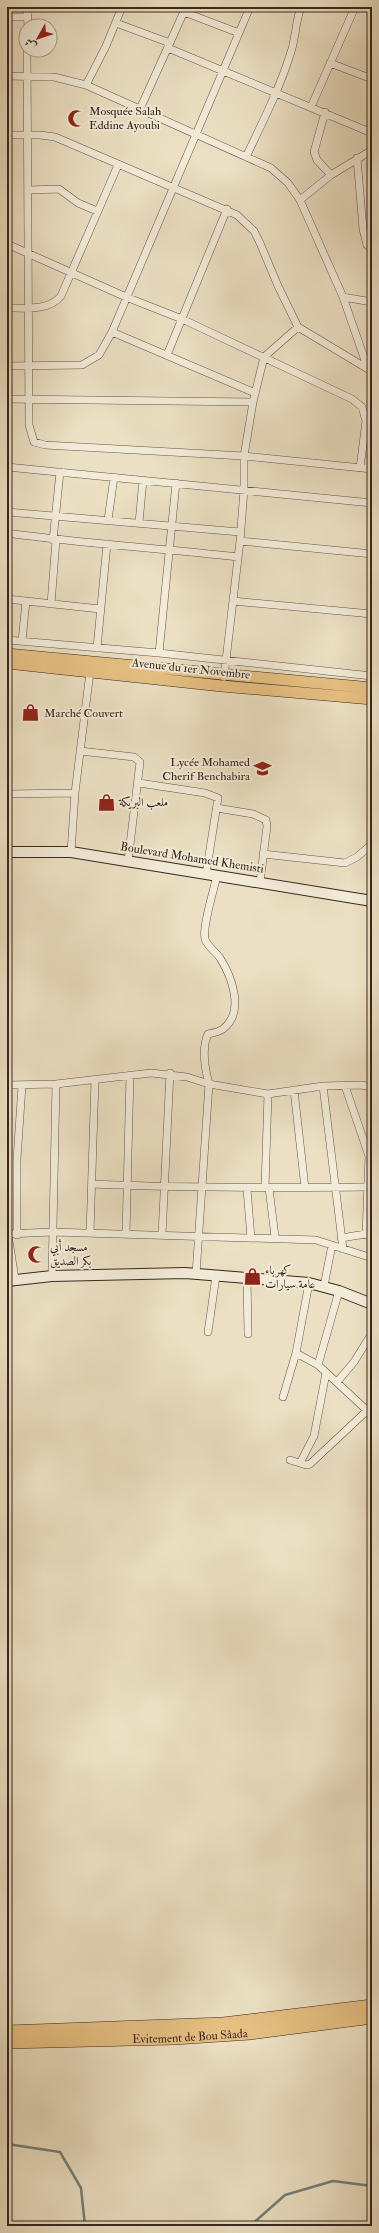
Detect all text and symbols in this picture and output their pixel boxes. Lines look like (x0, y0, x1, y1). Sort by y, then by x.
north arrow (18, 18, 58, 58)
text: ش (22, 36, 39, 52)
place label: Mosquée Salah Eddine Ayoubi (89, 104, 162, 133)
mosque icon: Mosquée Salah Eddine Ayoubi (66, 108, 86, 128)
street label: Avenue du 1er Novembre (130, 655, 251, 683)
shop icon: Marché Couvert (21, 703, 41, 723)
place label: Marché Couvert (44, 706, 123, 721)
place label: Lycée Mohamed Cherif Benchabira (162, 755, 251, 784)
school or university icon: Lycée Mohamed Cherif Benchabira (253, 759, 273, 779)
shop icon: ملعب البريكة (96, 792, 116, 812)
place label: ملعب البريكة (118, 795, 168, 810)
street label: Boulevard Mohamed Khemisti (119, 839, 265, 877)
place label: مسجد أبي بكر الصديق (50, 1239, 91, 1269)
mosque icon: مسجد أبي بكر الصديق (27, 1244, 47, 1264)
place label: كهرباء عامة سيارات (265, 1263, 315, 1292)
shop icon: كهرباء عامة سيارات (242, 1267, 262, 1287)
street label: Evitement de Bou Sâada (132, 2026, 249, 2047)

